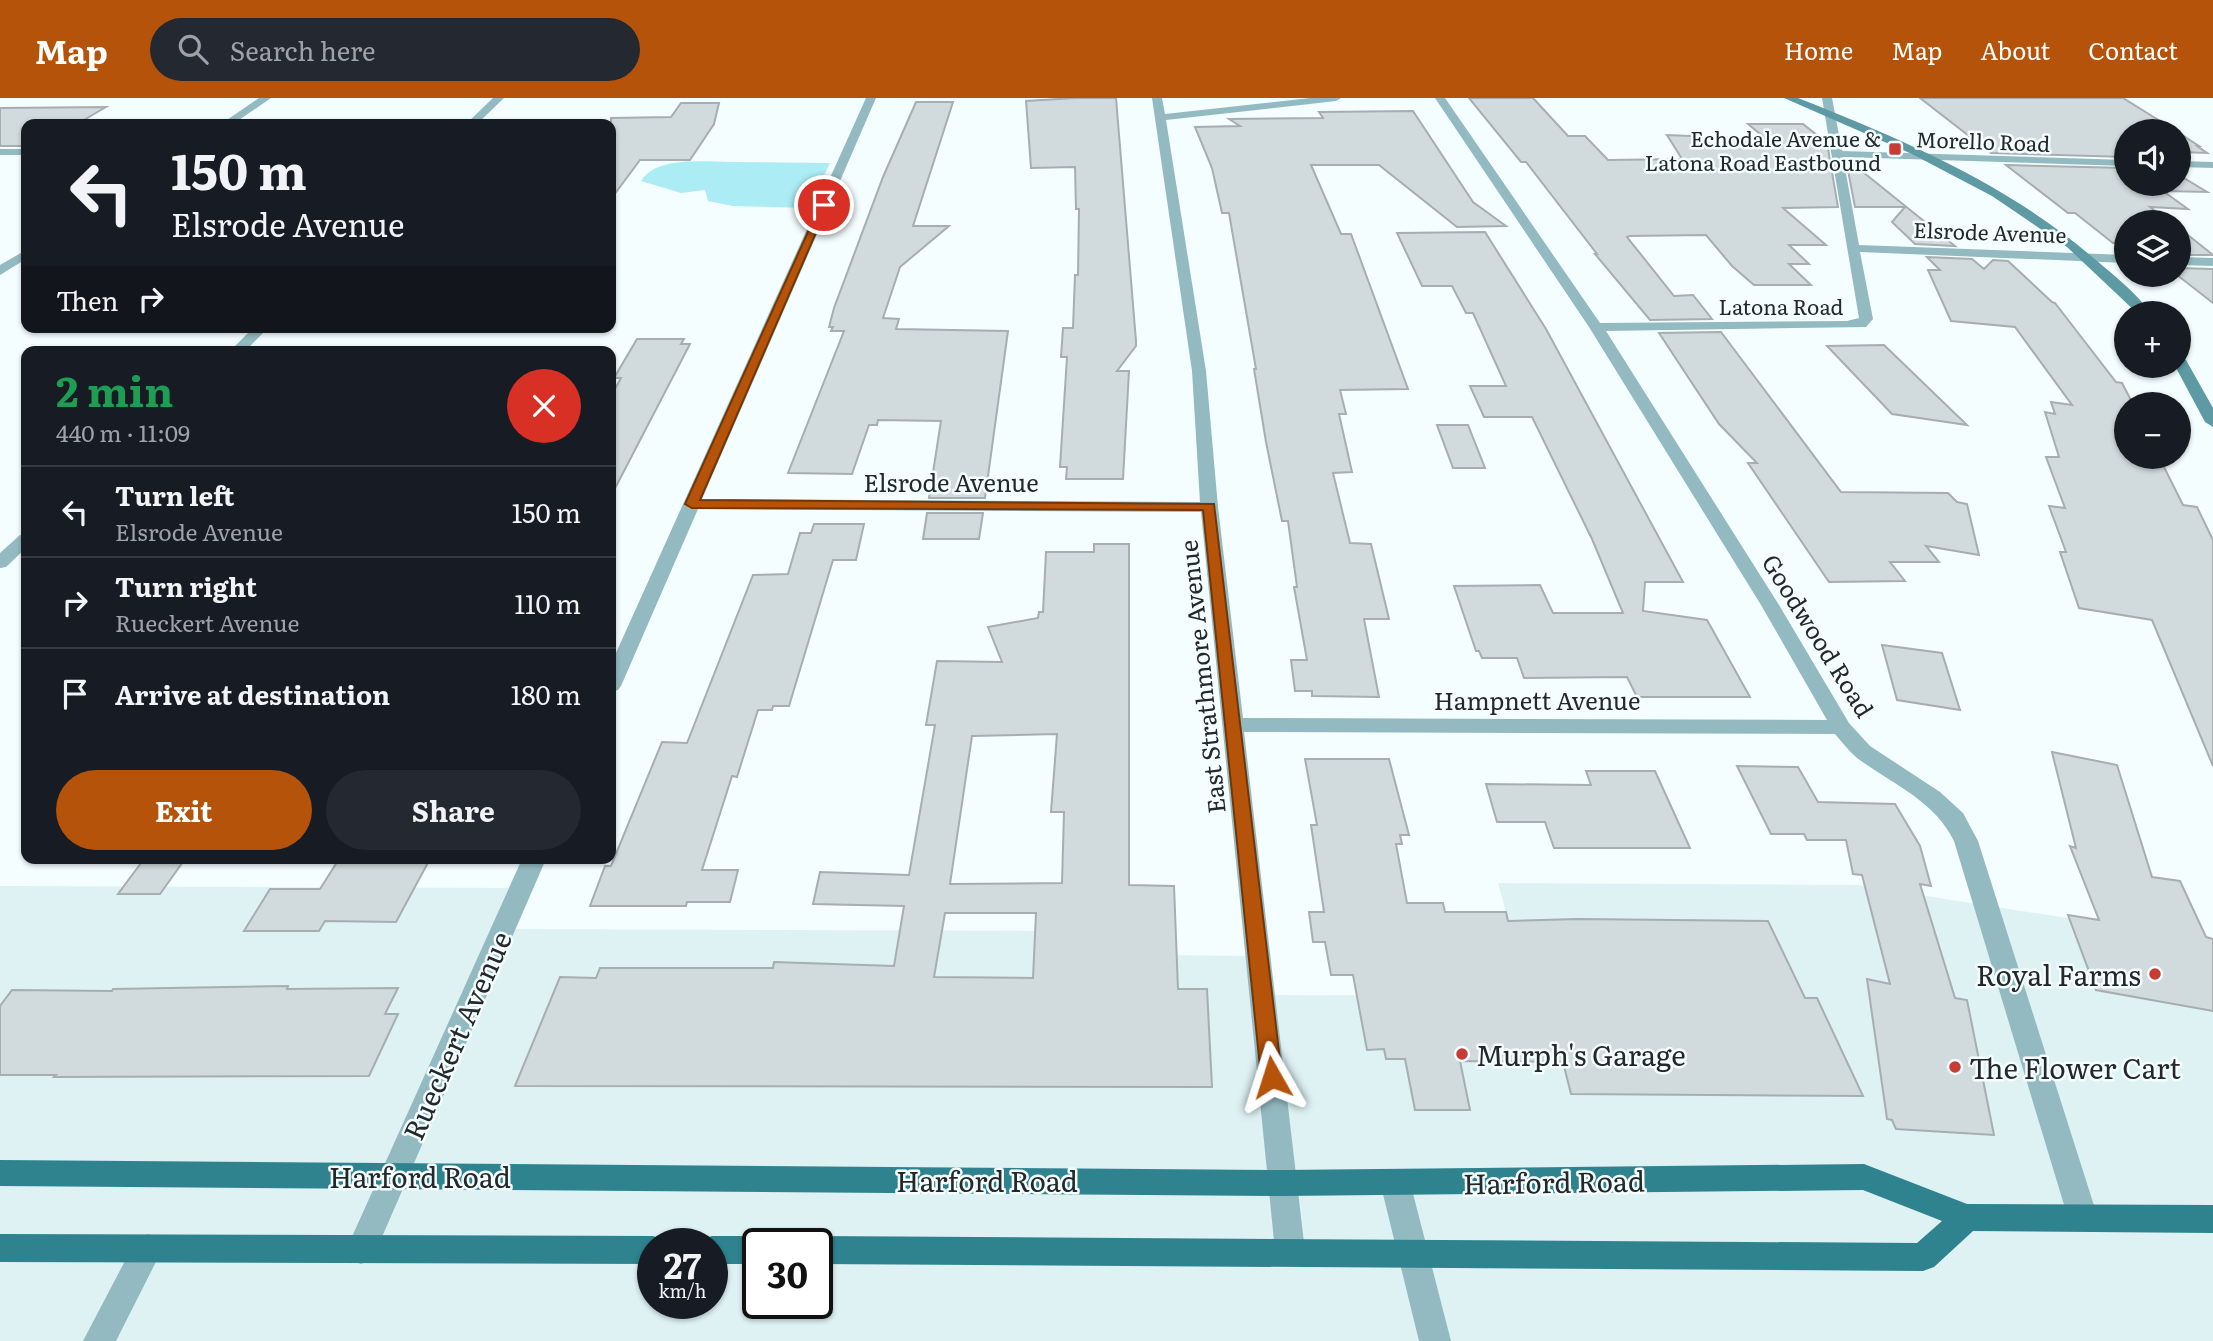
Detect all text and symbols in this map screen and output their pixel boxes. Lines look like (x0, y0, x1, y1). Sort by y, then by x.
search box (150, 18, 640, 81)
text: Map (35, 25, 108, 74)
icon: search (174, 30, 212, 68)
text: Search here (230, 30, 376, 69)
text: Home (1784, 32, 1853, 67)
text: Map (1891, 32, 1942, 67)
text: About (1980, 32, 2050, 67)
text: Contact (2088, 32, 2178, 67)
map controls (2114, 119, 2191, 469)
button: sound (2114, 119, 2191, 196)
place label: Echodale Avenue & Latona Road Eastbound (1645, 122, 1881, 177)
street label: Morello Road (1915, 122, 2051, 158)
text: 150 m (171, 132, 307, 205)
marker: Echodale Avenue & Latona Road Eastbound (1887, 141, 1903, 157)
icon: left (56, 147, 147, 238)
pin (794, 175, 854, 235)
icon: arrive (805, 186, 843, 224)
text: Elsrode Avenue (171, 199, 405, 247)
button: layers (2114, 210, 2191, 287)
street label: Elsrode Avenue (1913, 213, 2067, 249)
text: Then (56, 280, 118, 319)
icon: right (132, 280, 170, 318)
street label: Latona Road (1719, 290, 1844, 321)
button: + (2114, 301, 2191, 378)
text: 2 min (56, 358, 173, 420)
button: close (507, 369, 581, 443)
button: − (2114, 392, 2191, 469)
text: 440 m · 11:09 (56, 415, 190, 449)
street label: Elsrode Avenue (863, 464, 1039, 499)
text: Turn left (115, 475, 234, 514)
text: 150 m (512, 492, 581, 531)
icon: left (56, 493, 94, 531)
text: Elsrode Avenue (115, 514, 283, 548)
street label: East Strathmore Avenue (1169, 538, 1233, 816)
street label: Goodwood Road (1755, 547, 1883, 724)
text: Turn right (115, 566, 257, 605)
text: 110 m (514, 583, 581, 622)
icon: right (56, 584, 94, 622)
text: Rueckert Avenue (115, 605, 299, 639)
text: Arrive at destination (115, 674, 390, 713)
text: 180 m (511, 674, 581, 713)
icon: arrive (56, 675, 94, 713)
street label: Hampnett Avenue (1434, 682, 1640, 717)
button: Exit (56, 770, 312, 850)
button: Share (326, 770, 581, 850)
street label: Rueckert Avenue (391, 924, 521, 1146)
place label: Royal Farms (1976, 953, 2141, 995)
marker: Royal Farms (2147, 966, 2163, 982)
place label: Murph's Garage (1476, 1033, 1686, 1075)
position arrow (1235, 1040, 1309, 1114)
marker: Murph's Garage (1454, 1046, 1470, 1062)
place label: The Flower Cart (1969, 1046, 2182, 1088)
marker: The Flower Cart (1947, 1059, 1963, 1075)
street label: Harford Road (329, 1155, 511, 1197)
street label: Harford Road (1463, 1158, 1645, 1204)
street label: Harford Road (896, 1159, 1078, 1201)
speed limit sign: 30 (742, 1228, 833, 1319)
text: 27 (664, 1238, 701, 1290)
text: km/h (659, 1277, 706, 1304)

